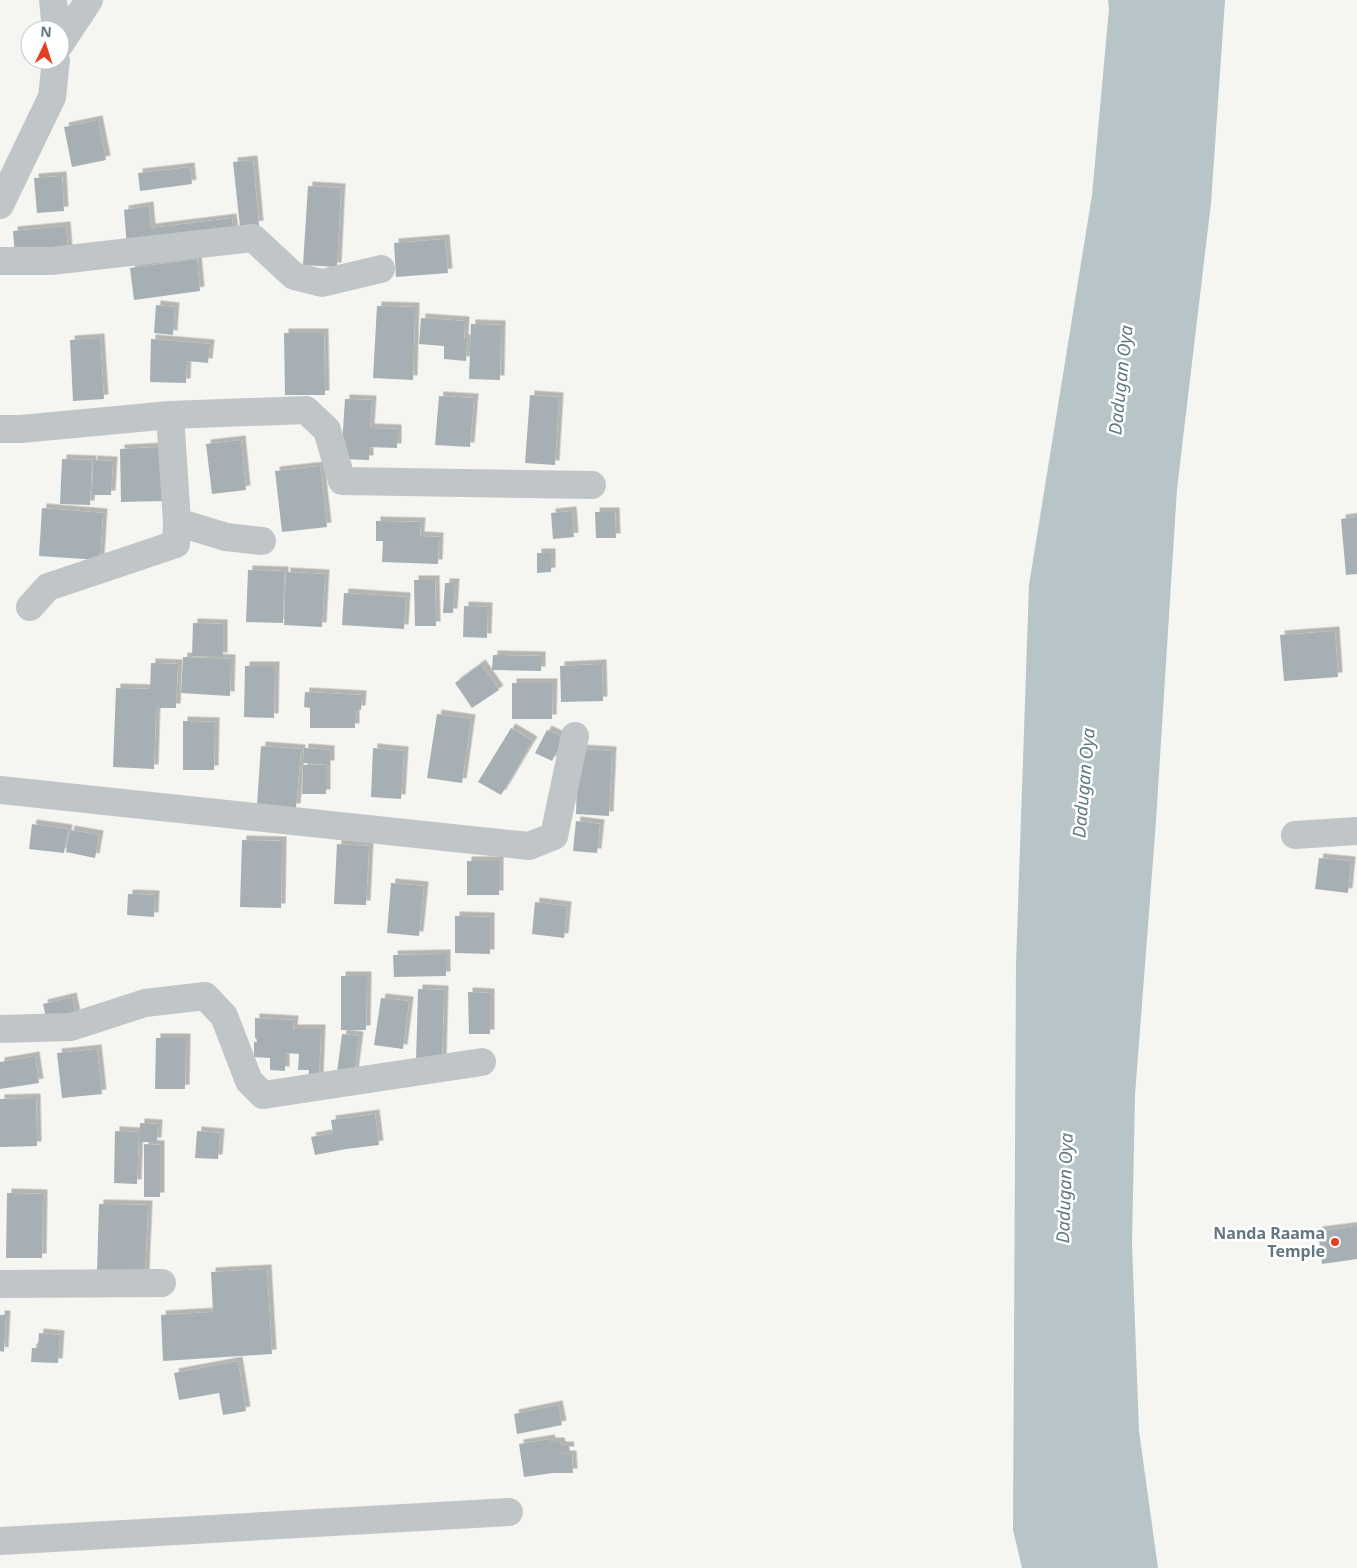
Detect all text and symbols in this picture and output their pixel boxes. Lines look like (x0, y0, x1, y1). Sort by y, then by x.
north arrow (20, 20, 70, 70)
text: N (40, 22, 52, 41)
water label: Dadugan Oya (1102, 324, 1138, 436)
water label: Dadugan Oya (1066, 727, 1100, 839)
water label: Dadugan Oya (1050, 1132, 1078, 1244)
place label: Nanda Raama Temple (1213, 1222, 1325, 1262)
marker: Nanda Raama Temple (1329, 1236, 1341, 1248)

